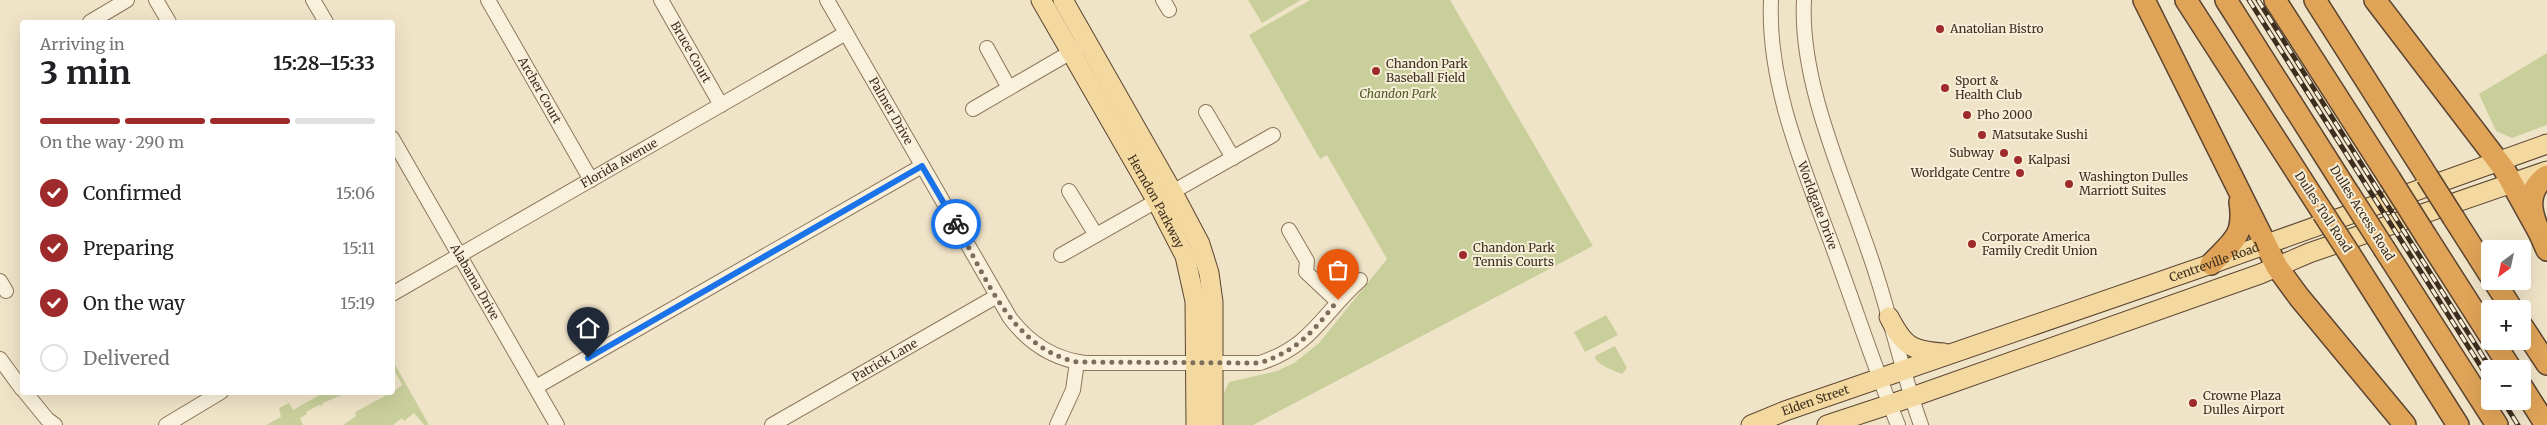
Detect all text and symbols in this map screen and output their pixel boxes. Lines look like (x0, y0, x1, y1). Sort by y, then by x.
street label: Bruce Court (668, 18, 715, 85)
place label: Anatolian Bistro (1949, 21, 2044, 36)
marker: Anatolian Bistro (1934, 23, 1946, 35)
text: Arriving in (40, 34, 125, 54)
text: 15:28–15:33 (273, 51, 375, 75)
text: 3 min (40, 53, 131, 93)
street label: Archer Court (515, 53, 565, 126)
place label: Chandon Park Baseball Field (1386, 56, 1468, 85)
marker: Chandon Park Baseball Field (1370, 65, 1382, 77)
place label: Sport & Health Club (1955, 73, 2022, 102)
street label: Palmer Drive (866, 74, 917, 147)
marker: Sport & Health Club (1939, 82, 1951, 94)
park label: Chandon Park (1359, 86, 1437, 101)
place label: Pho 2000 (1977, 107, 2033, 122)
marker: Pho 2000 (1961, 109, 1973, 121)
place label: Matsutake Sushi (1992, 127, 2088, 142)
marker: Matsutake Sushi (1976, 129, 1988, 141)
text: On the way · 290 m (40, 132, 184, 152)
street label: Florida Avenue (578, 135, 660, 191)
place label: Subway (1949, 145, 1994, 160)
marker: Subway (1998, 147, 2010, 159)
street label: Herndon Parkway (1125, 152, 1188, 251)
place label: Kalpasi (2028, 152, 2070, 167)
marker: Kalpasi (2012, 154, 2024, 166)
street label: Worldgate Drive (1794, 158, 1841, 251)
street label: Dulles Access Road (2327, 162, 2398, 263)
place label: Worldgate Centre (1910, 165, 2010, 180)
marker: Worldgate Centre (2014, 167, 2026, 179)
street label: Dulles Toll Road (2292, 168, 2355, 255)
place label: Washington Dulles Marriott Suites (2078, 169, 2188, 198)
marker: Washington Dulles Marriott Suites (2063, 178, 2075, 190)
icon: check (40, 179, 68, 207)
text: Confirmed (83, 181, 181, 205)
text: 15:06 (336, 183, 375, 203)
courier (931, 199, 981, 249)
icon: bike (942, 210, 970, 238)
place label: Corporate America Family Credit Union (1982, 229, 2098, 258)
icon: check (40, 234, 68, 262)
text: Preparing (83, 236, 174, 260)
text: 15:11 (342, 238, 375, 258)
marker: Corporate America Family Credit Union (1966, 238, 1978, 250)
street label: Centreville Road (2167, 239, 2261, 285)
street label: Alabama Drive (447, 240, 503, 322)
place label: Chandon Park Tennis Courts (1473, 240, 1555, 269)
north arrow (2481, 240, 2531, 290)
map controls (2481, 240, 2531, 410)
pin (1317, 249, 1359, 300)
marker: Chandon Park Tennis Courts (1457, 249, 1469, 261)
icon: bag (1324, 256, 1352, 284)
icon: check (40, 289, 68, 317)
text: On the way (83, 291, 185, 315)
text: 15:19 (340, 293, 375, 313)
button: + (2481, 300, 2531, 350)
pin (567, 307, 609, 358)
icon: home (574, 314, 602, 342)
street label: Patrick Lane (849, 335, 920, 385)
text: Delivered (83, 346, 170, 370)
button: − (2481, 360, 2531, 410)
street label: Elden Street (1780, 381, 1851, 419)
place label: Crowne Plaza Dulles Airport (2203, 388, 2285, 417)
marker: Crowne Plaza Dulles Airport (2187, 397, 2199, 409)

